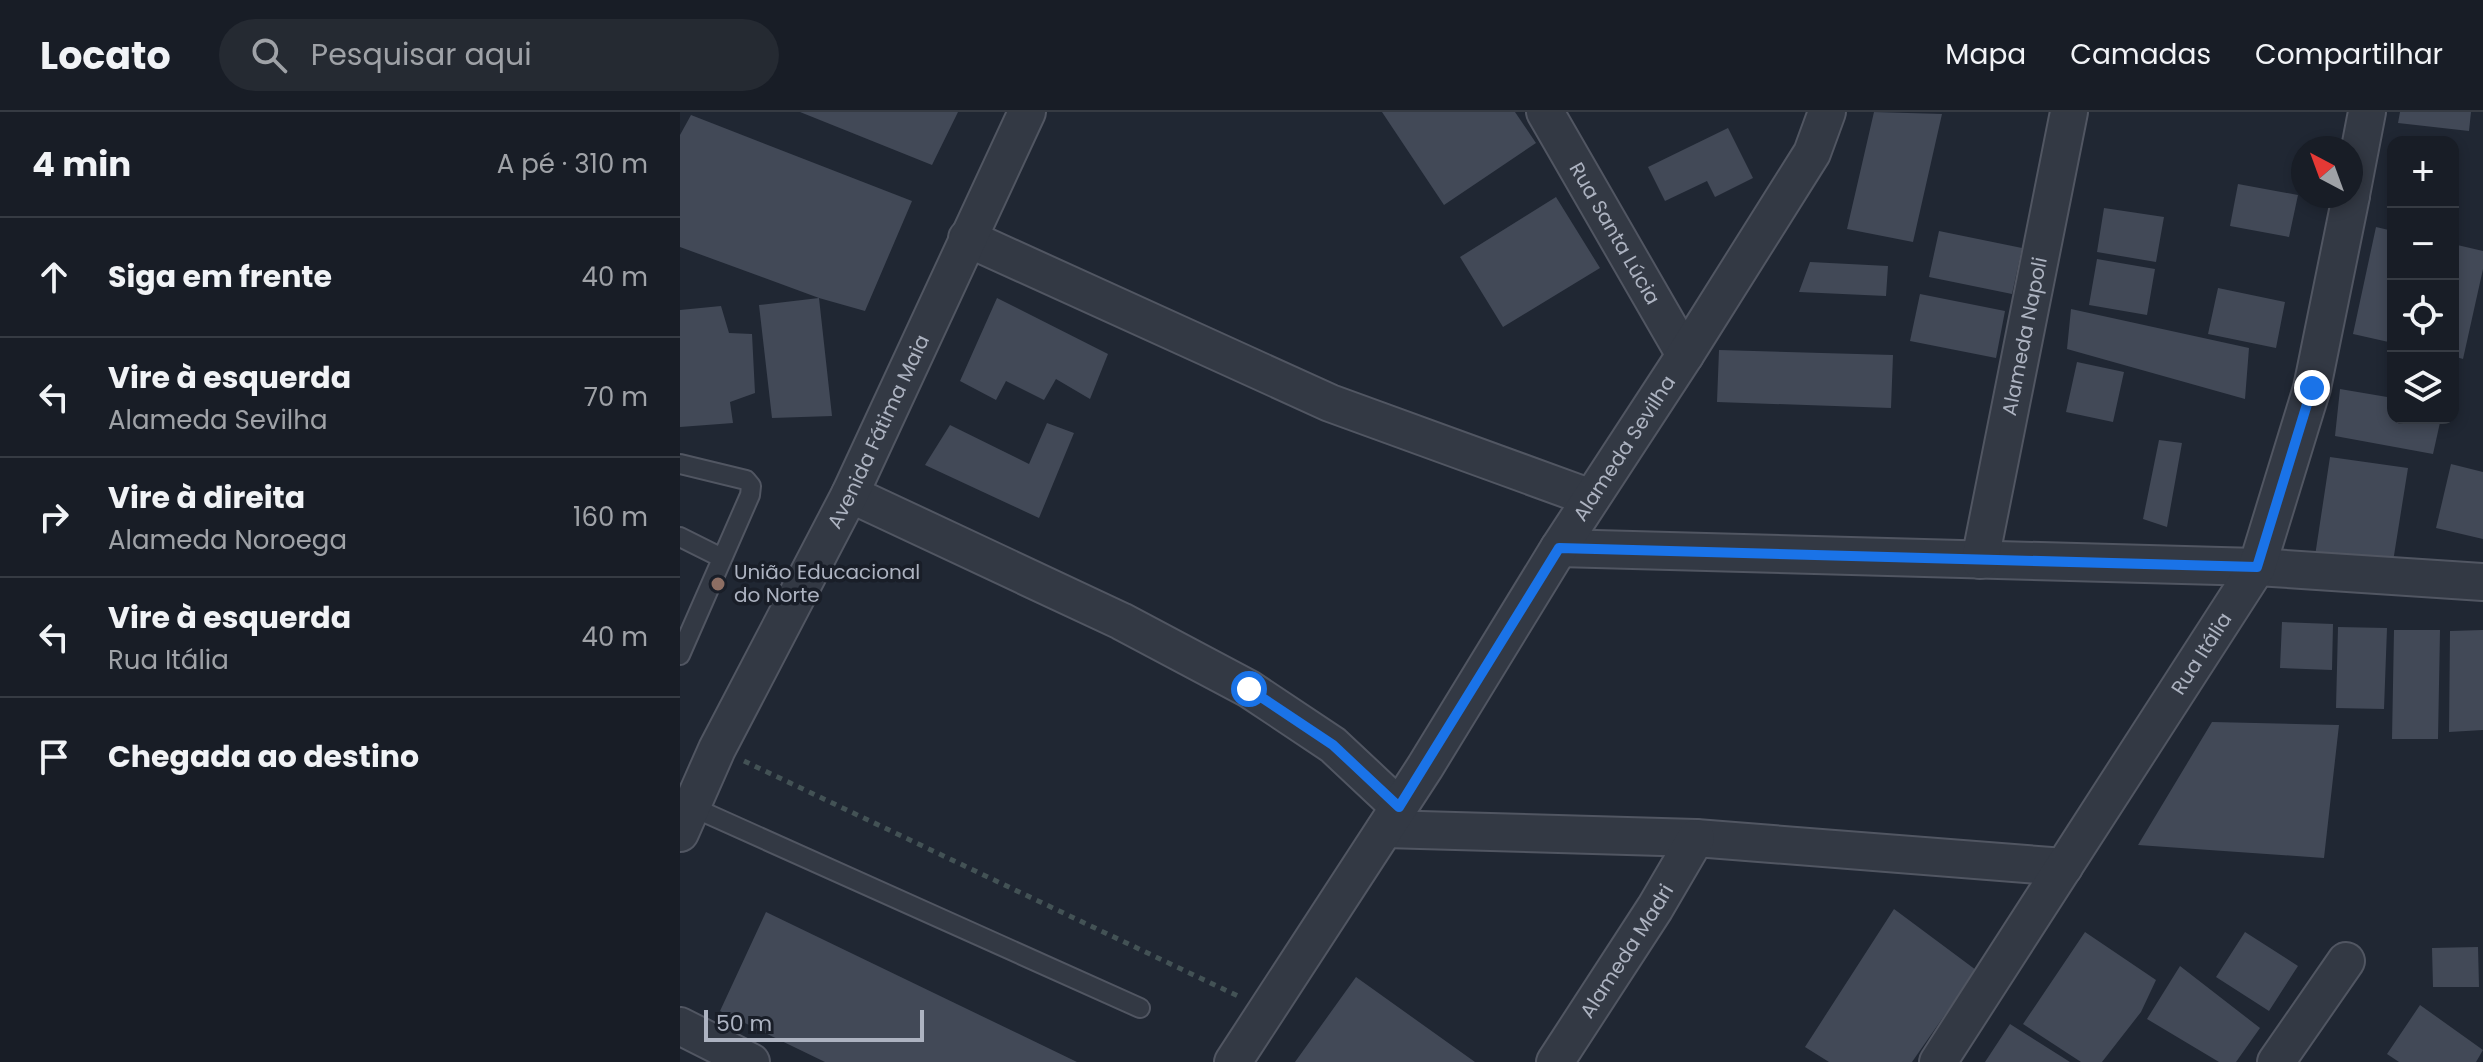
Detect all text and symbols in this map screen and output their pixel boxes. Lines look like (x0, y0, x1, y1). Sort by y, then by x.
search box (219, 19, 779, 91)
text: Locato (40, 29, 171, 82)
icon: search (247, 33, 291, 77)
text: Pesquisar aqui (311, 33, 532, 76)
text: Mapa (1945, 35, 2026, 74)
text: Camadas (2070, 35, 2211, 74)
text: Compartilhar (2255, 35, 2443, 74)
north arrow (2291, 136, 2363, 208)
map controls (2387, 136, 2459, 424)
button: + (2387, 136, 2459, 208)
text: 4 min (32, 140, 131, 188)
text: A pé · 310 m (497, 146, 648, 182)
street label: Rua Santa Lúcia (1563, 157, 1667, 310)
button: − (2387, 208, 2459, 280)
icon: ahead (32, 255, 76, 299)
text: Siga em frente (108, 255, 332, 298)
street label: Alameda Napoli (1995, 255, 2054, 418)
text: 40 m (582, 259, 648, 295)
button: locate (2387, 280, 2459, 352)
street label: Avenida Fátima Maia (820, 330, 936, 534)
button: layers (2387, 352, 2459, 424)
text: Vire à esquerda (108, 356, 351, 399)
street label: Alameda Sevilha (1566, 370, 1682, 527)
route end (2294, 370, 2330, 406)
icon: left (32, 375, 76, 419)
text: 70 m (584, 379, 648, 415)
text: Alameda Sevilha (108, 402, 327, 438)
text: Vire à direita (108, 476, 305, 519)
icon: right (32, 495, 76, 539)
text: 160 m (573, 499, 648, 535)
text: Alameda Noroega (108, 522, 347, 558)
place label: União Educacional do Norte (734, 558, 920, 609)
marker: União Educacional do Norte (709, 575, 727, 593)
text: Vire à esquerda (108, 596, 351, 639)
street label: Rua Itália (2164, 607, 2238, 700)
icon: left (32, 615, 76, 659)
text: 40 m (582, 619, 648, 655)
text: Rua Itália (108, 642, 229, 678)
route start (1231, 671, 1267, 707)
icon: arrive (32, 735, 76, 779)
text: Chegada ao destino (108, 735, 419, 778)
street label: Alameda Madri (1573, 879, 1680, 1024)
scale bar (704, 1006, 924, 1042)
text: 50 m (716, 1008, 772, 1039)

